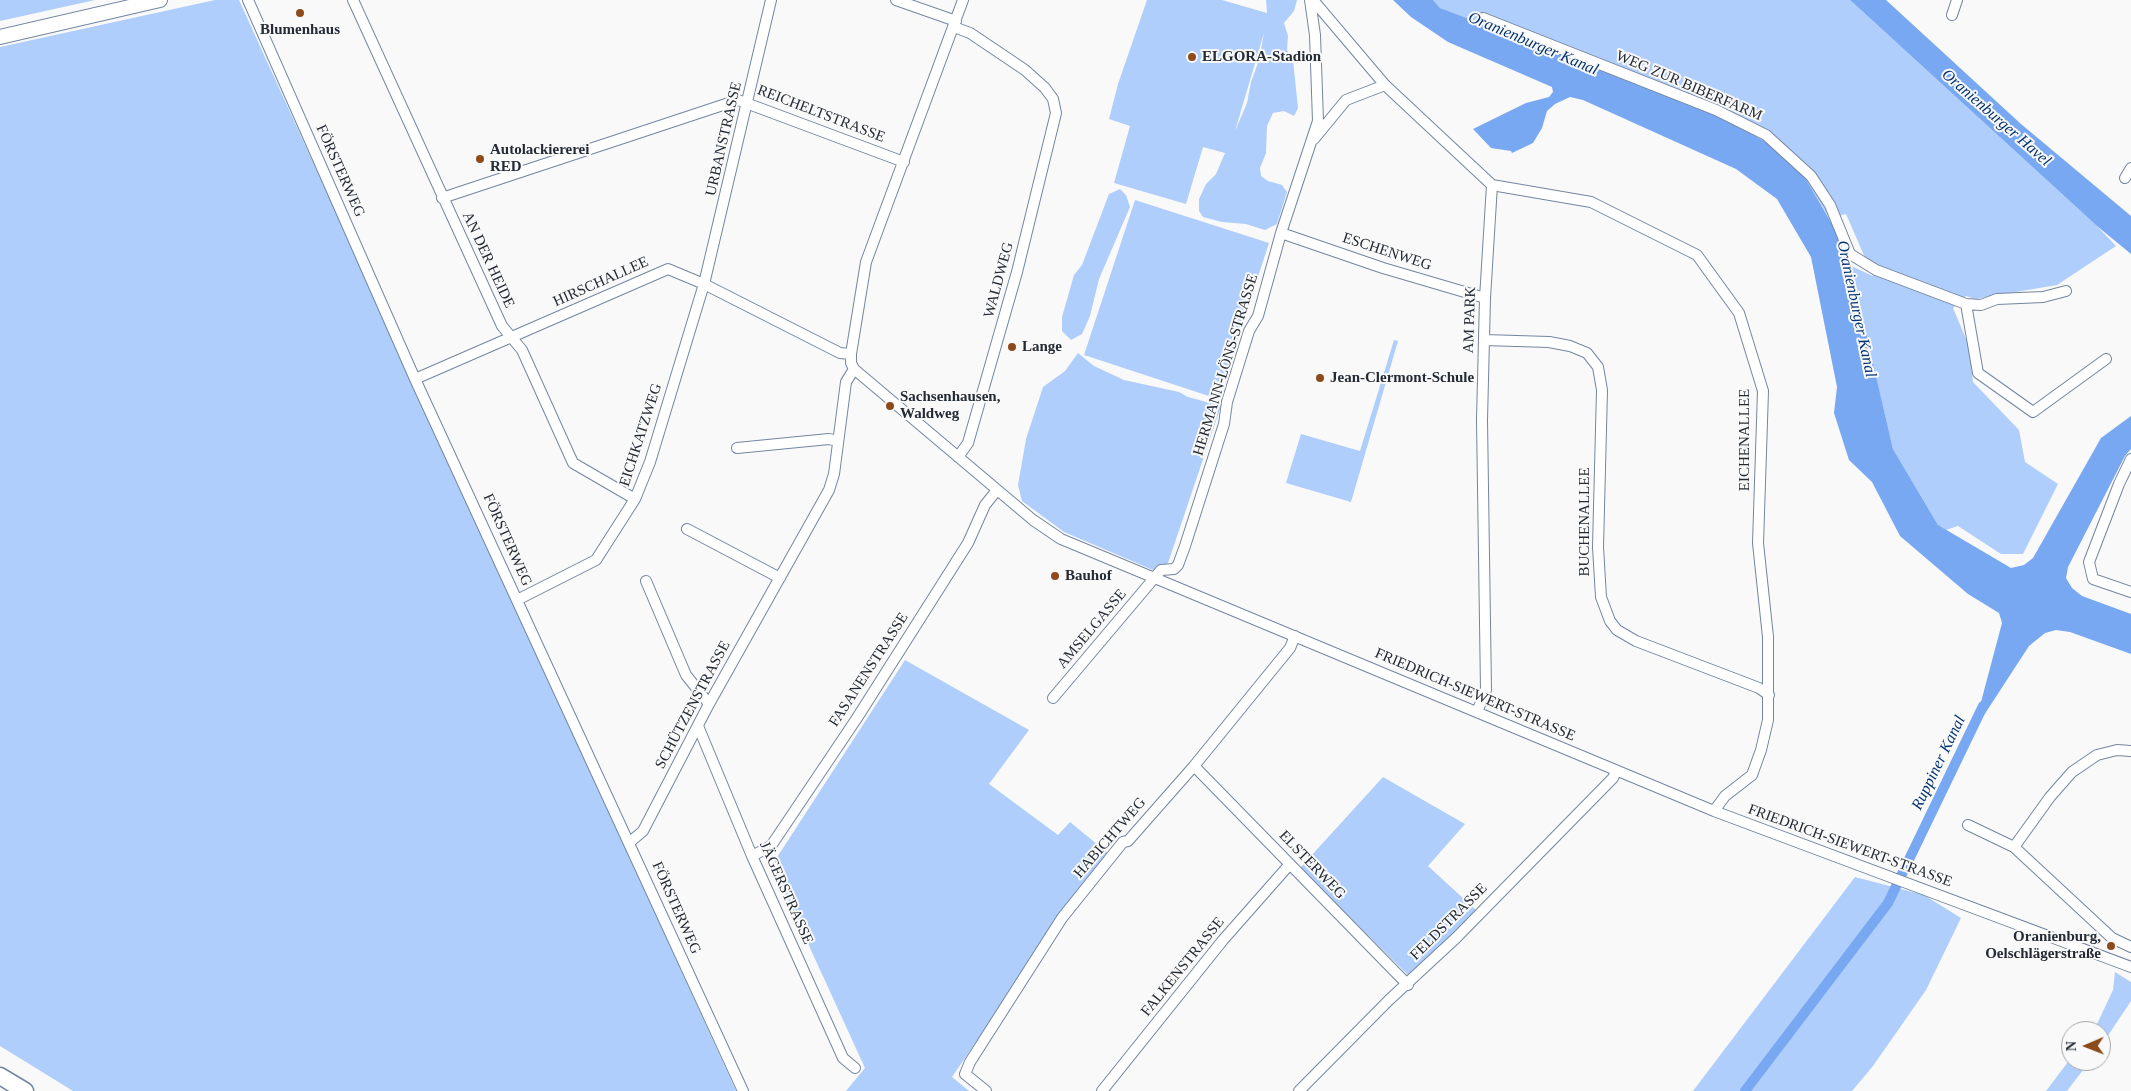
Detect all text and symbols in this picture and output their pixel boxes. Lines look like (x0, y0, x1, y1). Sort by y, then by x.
marker: Blumenhaus (294, 7, 306, 19)
water label: Oranienburger Kanal (1465, 8, 1601, 80)
place label: Blumenhaus (260, 21, 340, 39)
street label: WEG ZUR BIBERFARM (1613, 47, 1765, 125)
place label: ELGORA-Stadion (1202, 48, 1321, 66)
marker: ELGORA-Stadion (1186, 51, 1198, 63)
water label: Oranienburger Havel (1937, 65, 2055, 171)
street label: URBANSTRASSE (702, 80, 746, 198)
street label: REICHELTSTRASSE (755, 81, 887, 147)
street label: FÖRSTERWEG (312, 122, 368, 220)
place label: Autolackiererei RED (490, 141, 589, 176)
marker: Autolackiererei RED (474, 153, 486, 165)
street label: AN DER HEIDE (458, 209, 518, 311)
street label: ESCHENWEG (1340, 229, 1434, 275)
water label: Oranienburger Kanal (1832, 239, 1880, 379)
street label: WALDWEG (980, 240, 1018, 320)
street label: HIRSCHALLEE (551, 253, 651, 311)
street label: HERMANN-LÖNS-STRASSE (1190, 272, 1262, 458)
street label: AM PARK (1460, 286, 1480, 354)
place label: Lange (1022, 338, 1062, 356)
marker: Lange (1006, 341, 1018, 353)
place label: Jean-Clermont-Schule (1330, 369, 1474, 387)
marker: Jean-Clermont-Schule (1314, 372, 1326, 384)
street label: EICHKATZWEG (616, 381, 666, 489)
place label: Sachsenhausen, Waldweg (900, 388, 1000, 423)
street label: EICHENALLEE (1736, 389, 1754, 491)
marker: Sachsenhausen, Waldweg (884, 400, 896, 412)
street label: BUCHENALLEE (1576, 467, 1594, 577)
street label: FÖRSTERWEG (479, 491, 535, 589)
place label: Bauhof (1065, 567, 1112, 585)
marker: Bauhof (1049, 570, 1061, 582)
street label: AMSELGASSE (1053, 586, 1131, 672)
street label: FASANENSTRASSE (825, 610, 913, 730)
street label: SCHÜTZENSTRASSE (652, 638, 734, 772)
street label: FRIEDRICH-SIEWERT-STRASSE (1372, 645, 1578, 745)
water label: Ruppiner Kanal (1908, 713, 1970, 813)
street label: HABICHTWEG (1070, 794, 1150, 882)
street label: FRIEDRICH-SIEWERT-STRASSE (1745, 801, 1955, 891)
street label: ELSTERWEG (1275, 827, 1349, 903)
street label: JÄGERSTRASSE (755, 839, 817, 947)
street label: FÖRSTERWEG (648, 859, 704, 957)
street label: FELDSTRASSE (1407, 880, 1491, 964)
street label: FALKENSTRASSE (1138, 914, 1228, 1020)
place label: Oranienburg, Oelschlägerstraße (1985, 928, 2101, 963)
marker: Oranienburg, Oelschlägerstraße (2105, 940, 2117, 952)
north arrow (2061, 1021, 2111, 1071)
text: N (2064, 1041, 2079, 1051)

